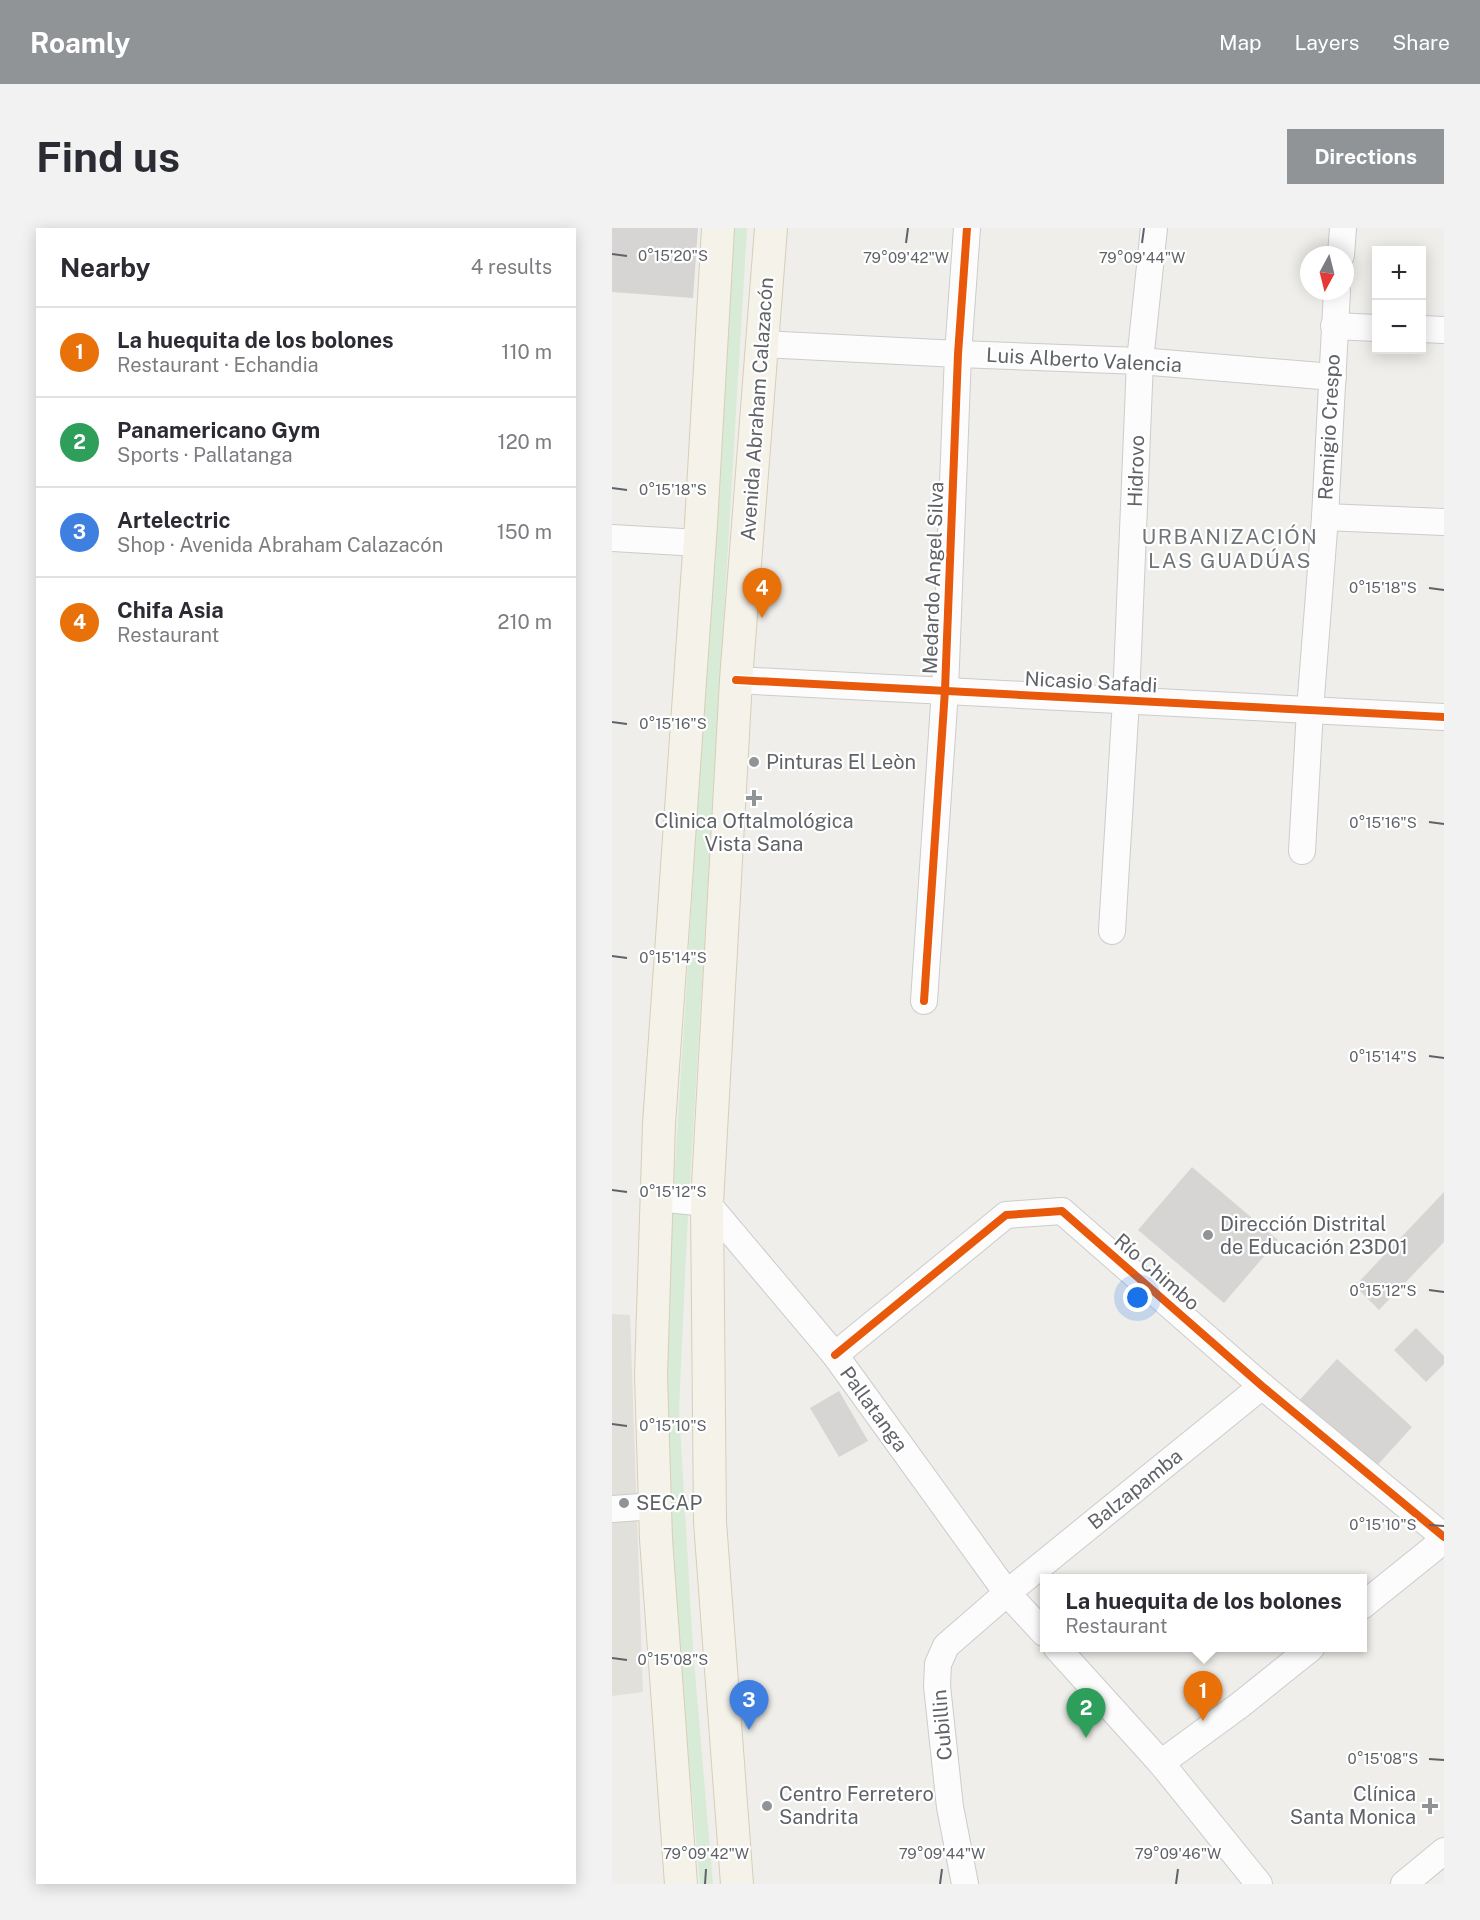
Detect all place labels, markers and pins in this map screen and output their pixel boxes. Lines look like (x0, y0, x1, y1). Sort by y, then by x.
pin: 4 (742, 568, 782, 618)
place label: Pinturas El Leòn (766, 750, 916, 774)
marker: Pinturas El Leòn (747, 755, 761, 769)
marker: Clìnica Oftalmológica Vista Sana (745, 789, 763, 807)
place label: Clìnica Oftalmológica Vista Sana (654, 809, 854, 856)
place label: Dirección Distrital de Educación 23D01 (1220, 1212, 1408, 1259)
marker: Dirección Distrital de Educación 23D01 (1201, 1228, 1215, 1242)
place label: SECAP (636, 1491, 702, 1515)
marker: SECAP (617, 1496, 631, 1510)
pin: 1 (1184, 1672, 1222, 1721)
pin: 3 (730, 1680, 768, 1730)
pin: 2 (1066, 1688, 1106, 1738)
place label: Centro Ferretero Sandrita (779, 1782, 934, 1829)
place label: Clínica Santa Monica (1290, 1782, 1416, 1829)
marker: Clínica Santa Monica (1421, 1797, 1439, 1815)
marker: Centro Ferretero Sandrita (760, 1799, 774, 1813)

